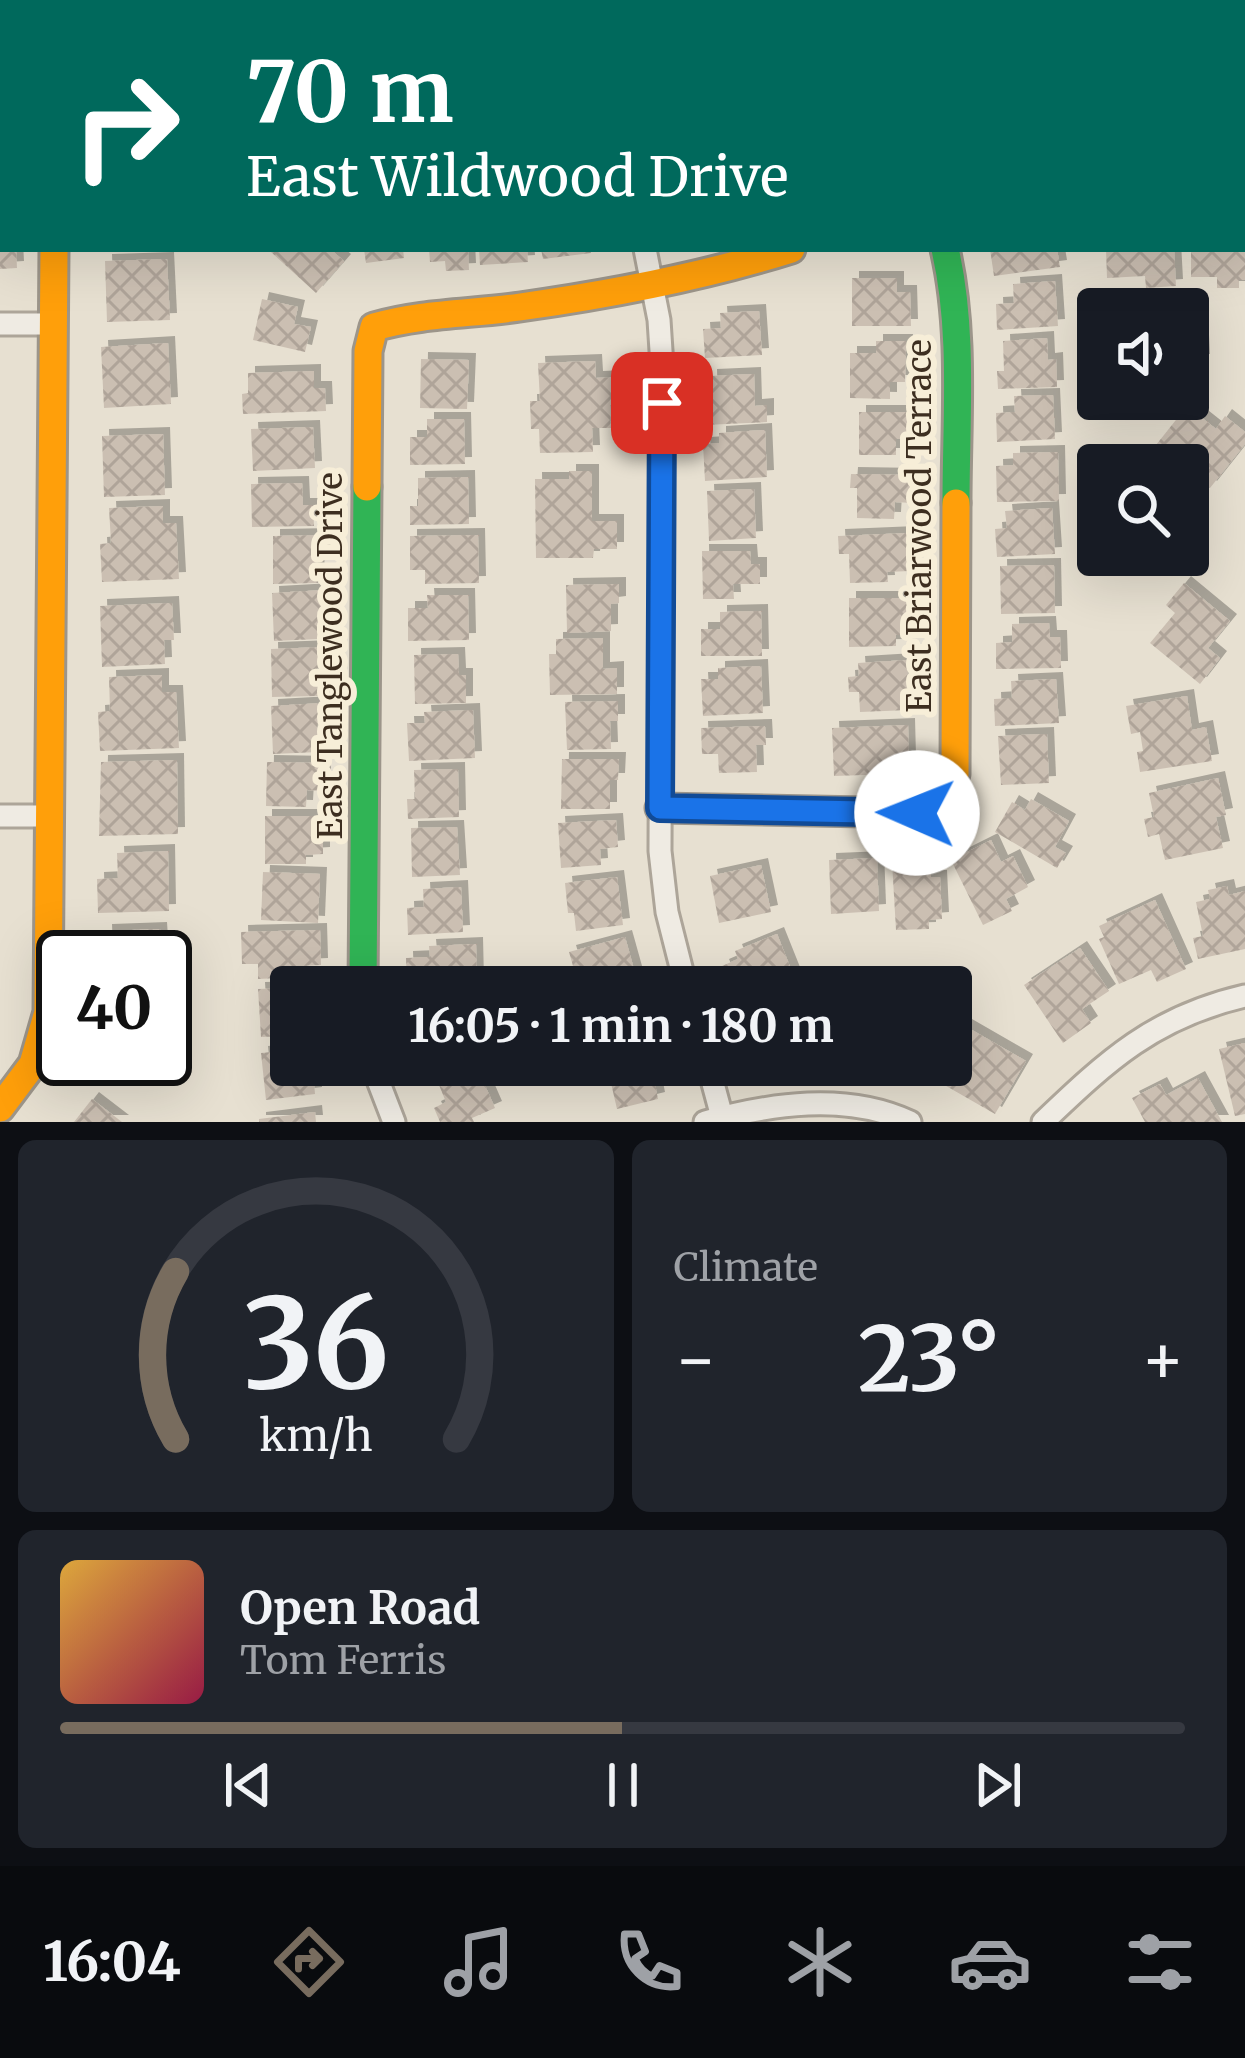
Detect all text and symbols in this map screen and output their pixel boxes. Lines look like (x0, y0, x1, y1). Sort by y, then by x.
text: 70 m (246, 39, 454, 145)
icon: right (48, 48, 204, 204)
text: East Wildwood Drive (246, 143, 788, 211)
map controls (1077, 288, 1209, 576)
button: sound (1077, 288, 1209, 420)
street label: East Briarwood Terrace (899, 339, 940, 713)
pin (611, 352, 713, 454)
icon: arrive (629, 370, 695, 436)
button: search (1077, 444, 1209, 576)
street label: East Tanglewood Drive (310, 472, 351, 840)
position arrow (854, 750, 980, 876)
speed limit sign: 40 (36, 930, 192, 1086)
text: 16:05 · 1 min · 180 m (408, 998, 834, 1054)
text: Climate (674, 1243, 818, 1292)
text: 36 (242, 1265, 389, 1422)
text: 23° (858, 1302, 1001, 1416)
text: − (674, 1318, 718, 1401)
text: + (1141, 1318, 1185, 1401)
text: km/h (259, 1409, 373, 1463)
text: Open Road (240, 1580, 480, 1636)
text: Tom Ferris (240, 1636, 446, 1685)
icon: previous (215, 1752, 281, 1818)
icon: pause (590, 1752, 656, 1818)
icon: next (965, 1752, 1031, 1818)
icon: directions (267, 1920, 351, 2004)
icon: music (437, 1920, 521, 2004)
icon: phone (607, 1920, 691, 2004)
icon: climate (778, 1920, 862, 2004)
icon: car (948, 1920, 1032, 2004)
icon: filters (1118, 1920, 1202, 2004)
text: 16:04 (43, 1928, 181, 1996)

